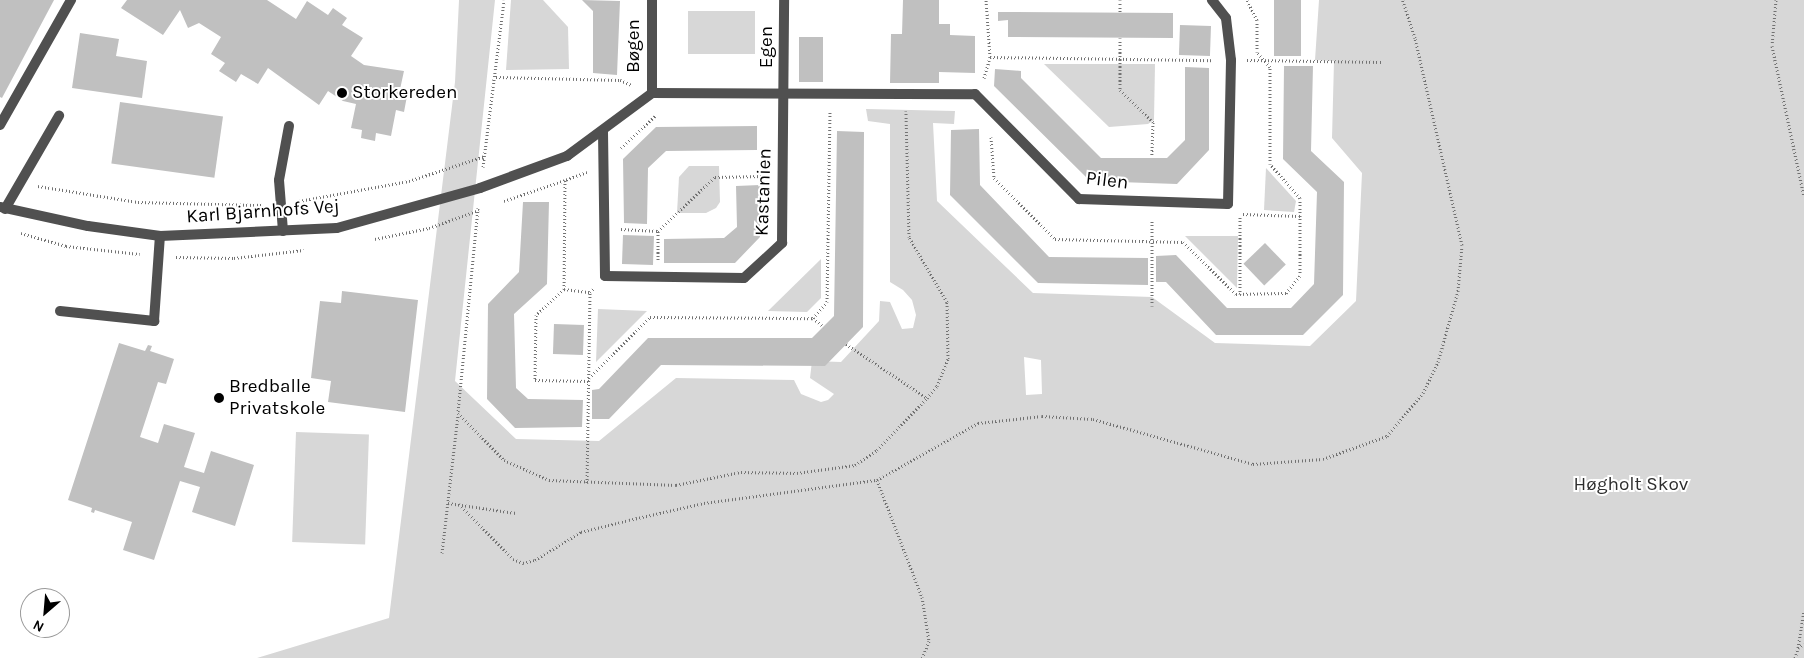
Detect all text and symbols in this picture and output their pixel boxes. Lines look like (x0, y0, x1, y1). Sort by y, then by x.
street label: Bøgen (623, 19, 645, 73)
street label: Egen (756, 26, 778, 68)
place label: Storkereden (352, 82, 457, 104)
marker: Storkereden (336, 87, 348, 99)
street label: Kastanien (751, 148, 777, 236)
street label: Pilen (1084, 167, 1130, 195)
street label: Karl Bjarnhofs Vej (186, 195, 340, 229)
place label: Bredballe Privatskole (229, 376, 325, 420)
marker: Bredballe Privatskole (213, 392, 225, 404)
park label: Høgholt Skov (1574, 474, 1688, 496)
north arrow (20, 588, 70, 638)
text: N (30, 616, 47, 636)

